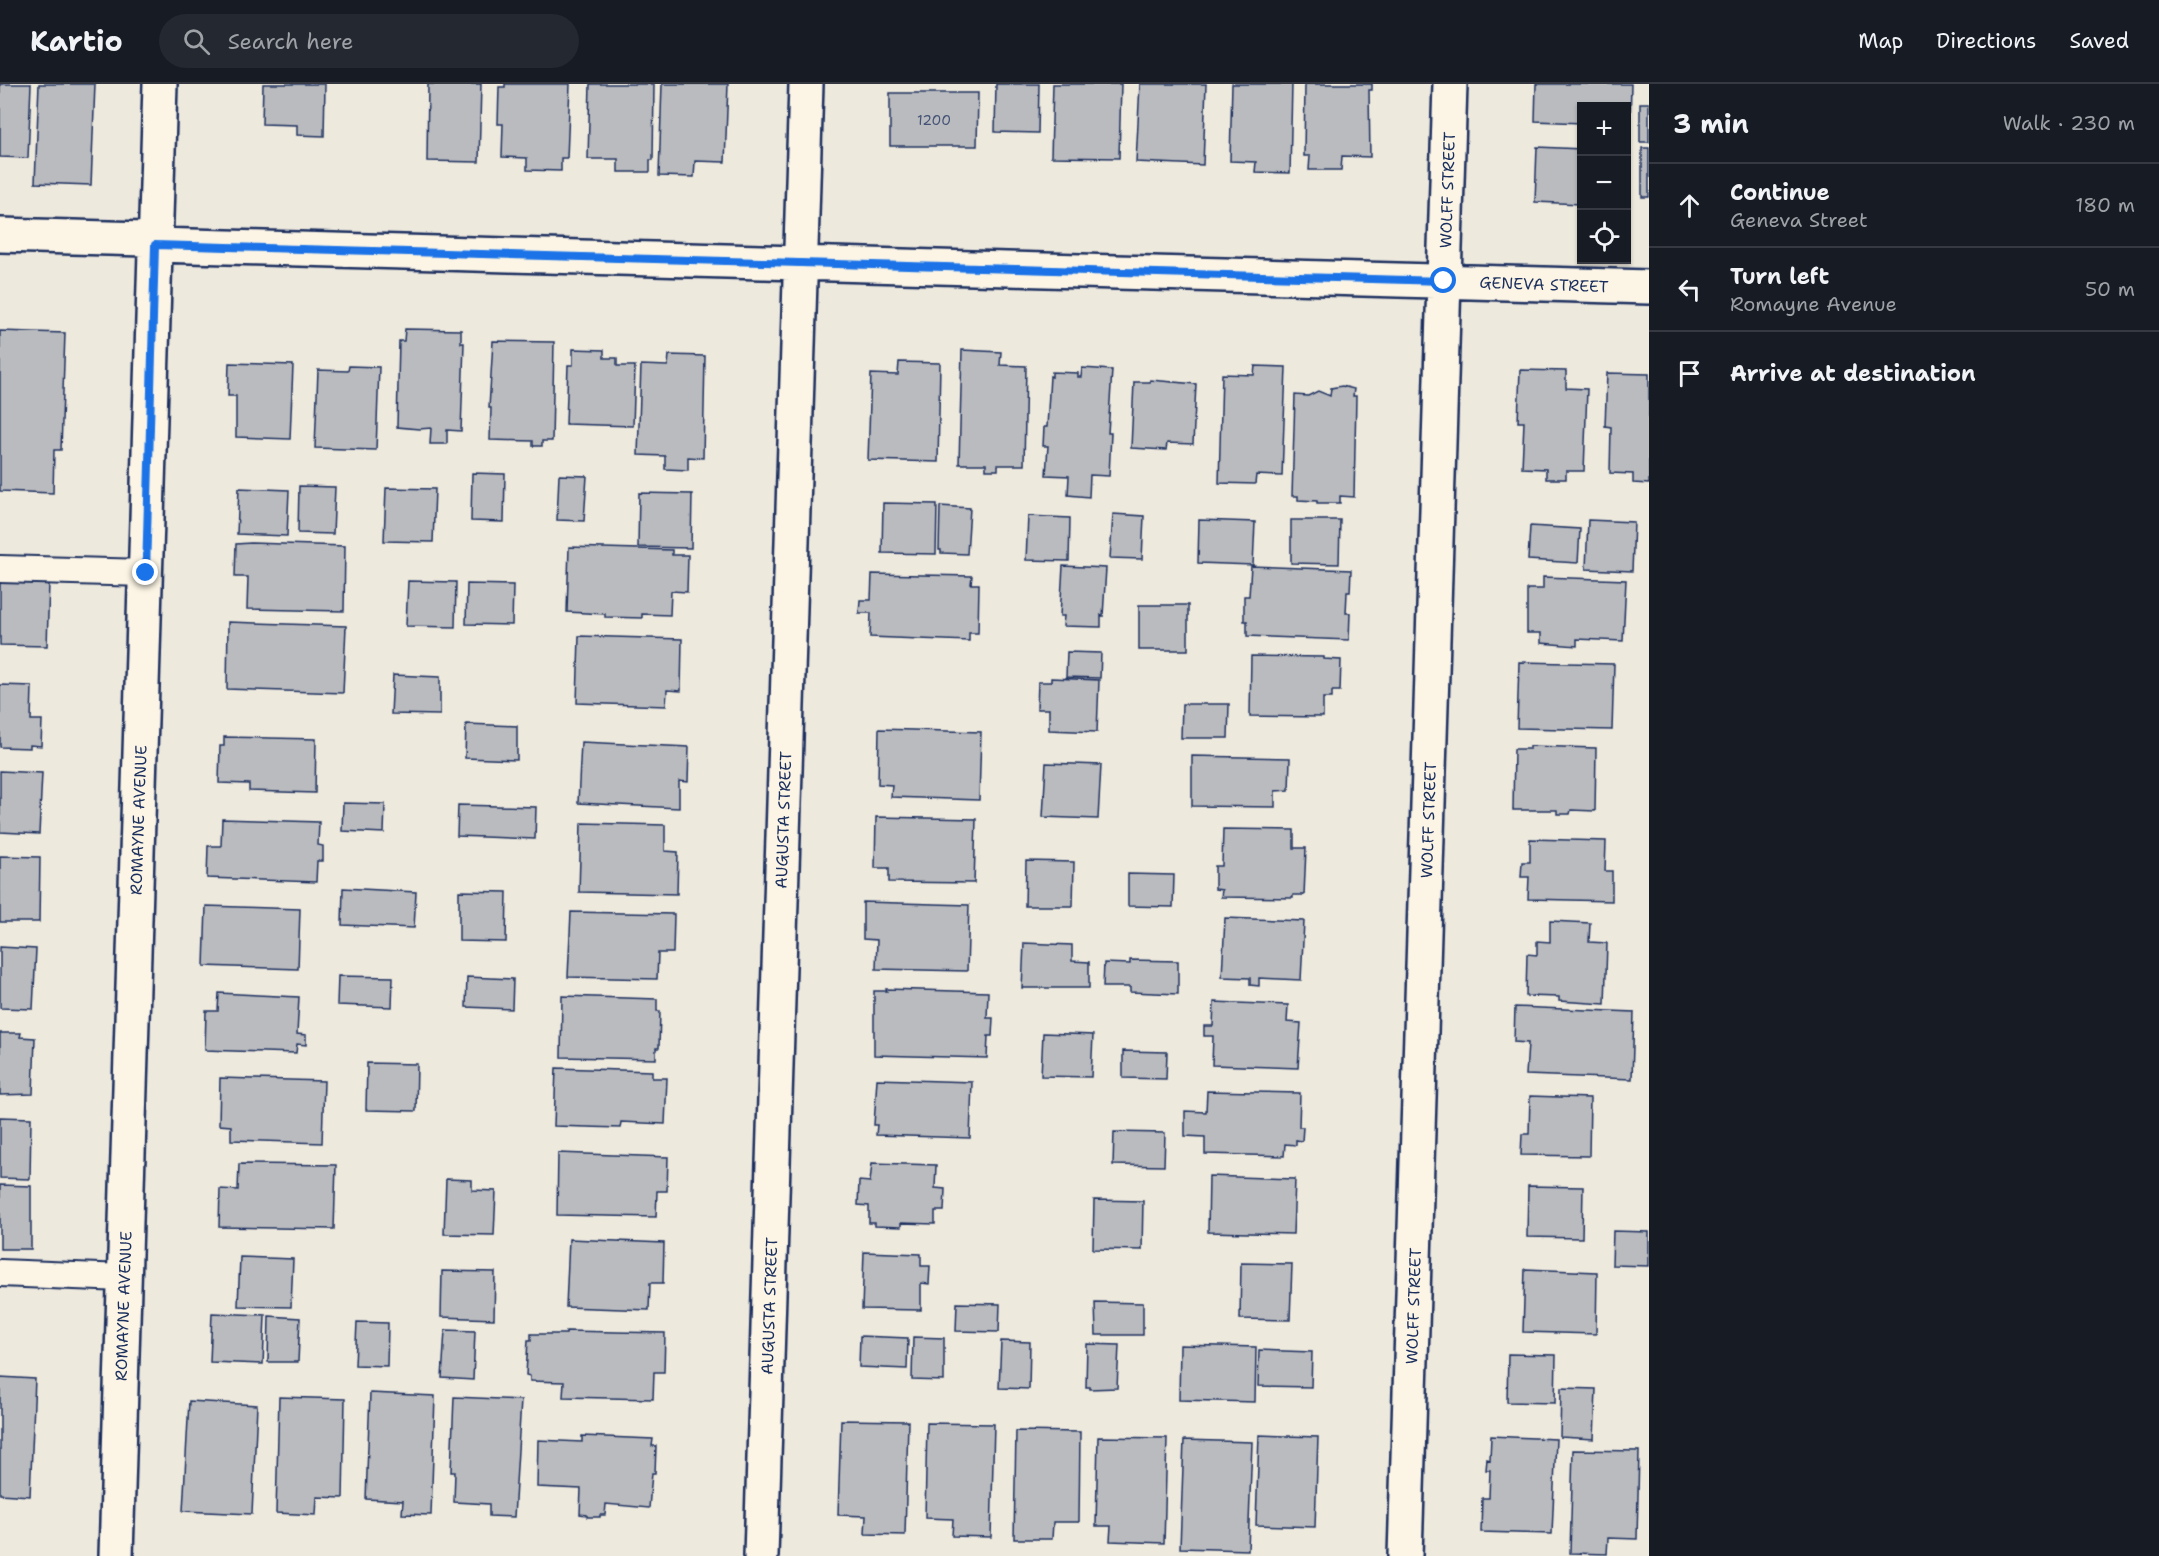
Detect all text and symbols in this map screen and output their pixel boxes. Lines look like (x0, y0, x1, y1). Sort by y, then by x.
search box (159, 14, 579, 68)
text: Kartio (30, 22, 123, 60)
icon: search (180, 25, 213, 58)
text: Search here (228, 27, 353, 56)
text: Map (1858, 27, 1903, 55)
text: Directions (1936, 27, 2036, 55)
text: Saved (2069, 27, 2129, 55)
map controls (1577, 102, 1631, 264)
button: + (1577, 102, 1631, 156)
text: 3 min (1673, 106, 1749, 141)
text: Walk · 230 m (2003, 110, 2135, 136)
house number: 1200 (917, 111, 951, 129)
street label: WOLFF STREET (1435, 131, 1460, 249)
button: − (1577, 156, 1631, 210)
text: Continue (1730, 178, 1830, 207)
icon: ahead (1673, 189, 1706, 222)
text: 180 m (2075, 192, 2135, 218)
text: Geneva Street (1730, 207, 1868, 233)
button: locate (1577, 210, 1631, 264)
text: Turn left (1730, 262, 1829, 291)
route start (1430, 267, 1456, 293)
street label: GENEVA STREET (1479, 272, 1609, 297)
icon: left (1673, 273, 1706, 306)
text: 50 m (2085, 276, 2135, 302)
text: Romayne Avenue (1730, 291, 1897, 317)
icon: arrive (1673, 357, 1706, 390)
text: Arrive at destination (1730, 359, 1976, 388)
route end (132, 559, 158, 585)
street label: ROMAYNE AVENUE (125, 745, 152, 895)
street label: AUGUSTA STREET (771, 751, 796, 889)
street label: WOLFF STREET (1416, 761, 1441, 879)
street label: ROMAYNE AVENUE (110, 1231, 137, 1381)
street label: AUGUSTA STREET (757, 1237, 782, 1375)
street label: WOLFF STREET (1401, 1247, 1426, 1365)

